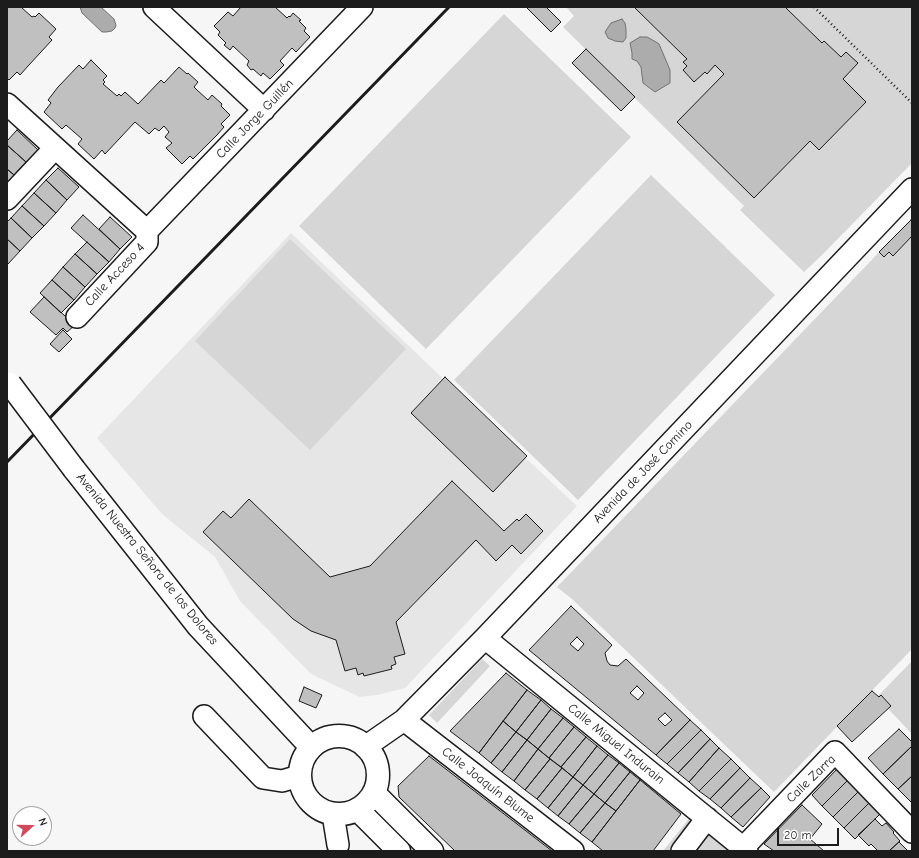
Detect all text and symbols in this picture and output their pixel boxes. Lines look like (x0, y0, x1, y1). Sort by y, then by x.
street label: Calle Jorge Guillén (213, 76, 297, 162)
street label: Calle Acceso 4 (82, 240, 148, 310)
street label: Avenida de José Comino (590, 417, 696, 527)
street label: Avenida Nuestra Señora de los Dolores (73, 470, 221, 648)
street label: Calle Miguel Indurain (565, 700, 667, 788)
street label: Calle Joaquín Blume (439, 744, 537, 826)
street label: Calle Zarra (783, 752, 839, 806)
north arrow (12, 806, 52, 846)
text: N (35, 816, 50, 828)
scale bar (779, 820, 841, 846)
text: 20 m (784, 828, 812, 842)

